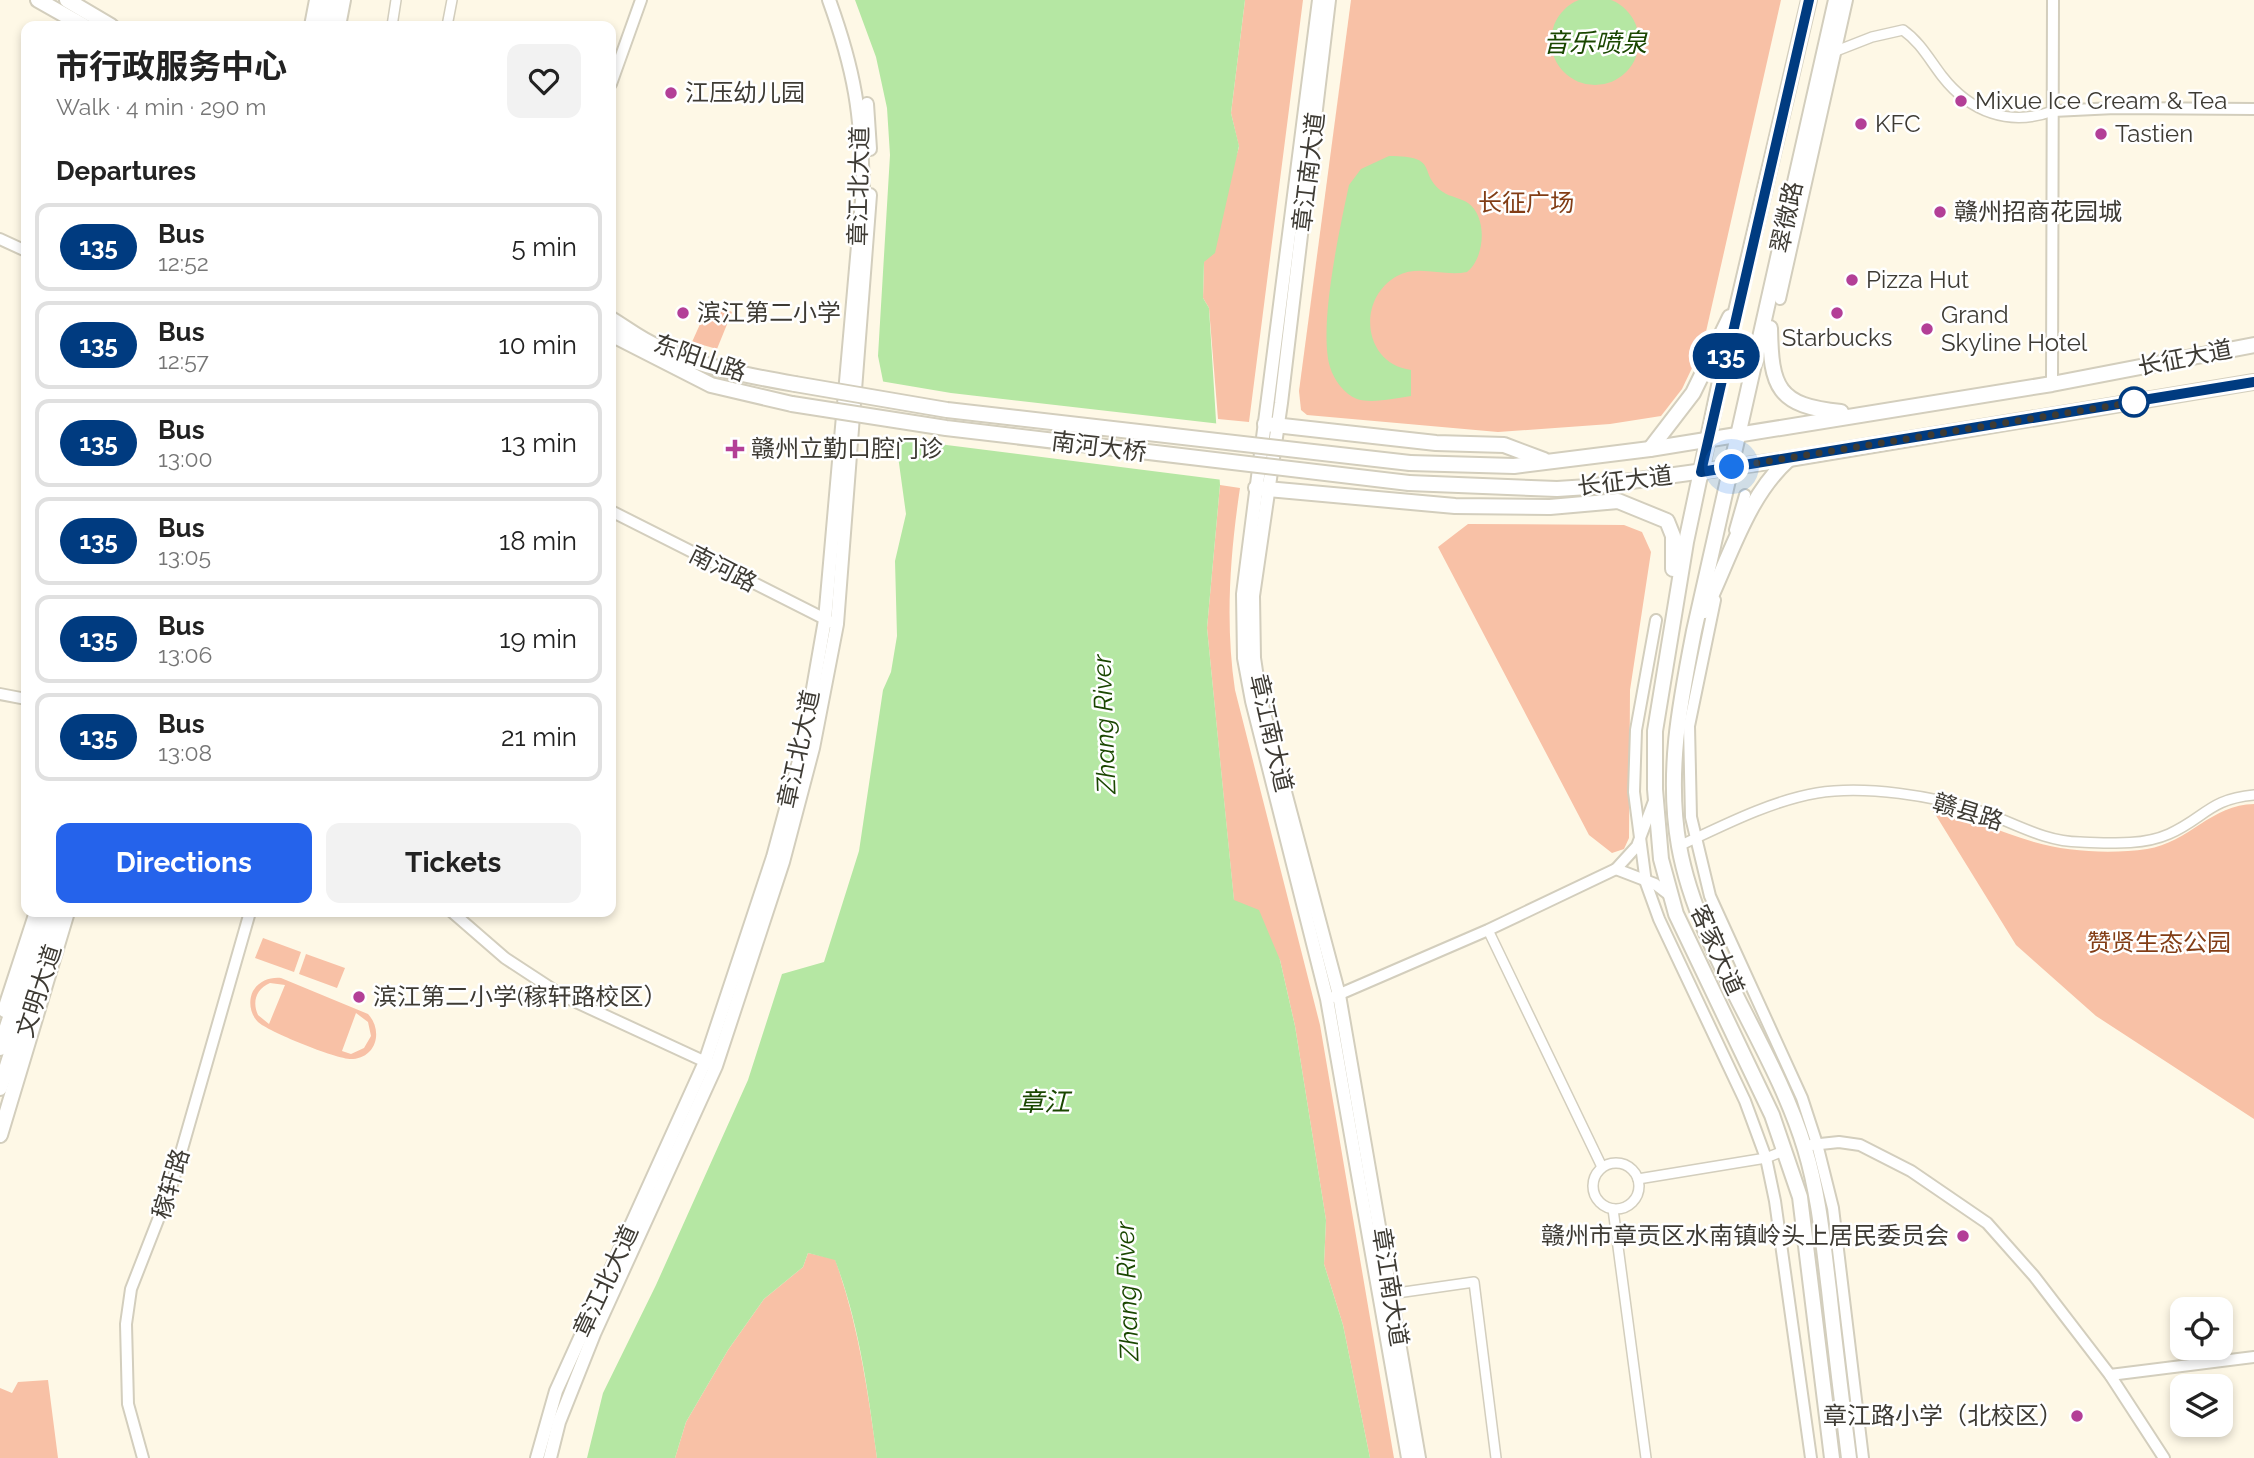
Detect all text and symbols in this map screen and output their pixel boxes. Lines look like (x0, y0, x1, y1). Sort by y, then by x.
water label: 音乐喷泉 (1543, 28, 1648, 58)
button: heart (507, 44, 581, 118)
text: 市行政服务中心 (56, 47, 287, 86)
place label: 江压幼儿园 (685, 78, 805, 107)
marker: 江压幼儿园 (663, 85, 679, 101)
place label: Mixue Ice Cream & Tea (1975, 86, 2227, 115)
text: Walk · 4 min · 290 m (56, 93, 267, 120)
marker: Mixue Ice Cream & Tea (1953, 93, 1969, 109)
place label: KFC (1875, 109, 1921, 138)
street label: 章江南大道 (1287, 111, 1330, 233)
marker: KFC (1853, 116, 1869, 132)
place label: Tastien (2115, 119, 2193, 148)
street label: 章江北大道 (843, 126, 874, 246)
marker: Tastien (2093, 126, 2109, 142)
text: Departures (56, 156, 196, 186)
street label: 翠微路 (1765, 179, 1808, 255)
park label: 长征广场 (1478, 188, 1574, 217)
place label: 赣州招商花园城 (1954, 197, 2122, 226)
marker: 赣州招商花园城 (1932, 204, 1948, 220)
text: Bus (158, 219, 205, 249)
text: 135 (79, 232, 118, 261)
text: 5 min (511, 232, 577, 262)
text: 12:52 (158, 249, 209, 276)
place label: Pizza Hut (1866, 265, 1969, 294)
marker: Pizza Hut (1844, 272, 1860, 288)
place label: 滨江第二小学 (697, 298, 841, 327)
place label: Grand Skyline Hotel (1941, 300, 2088, 357)
marker: 滨江第二小学 (675, 305, 691, 321)
marker: Starbucks (1829, 305, 1845, 321)
text: Bus (158, 317, 205, 347)
marker: Grand Skyline Hotel (1919, 321, 1935, 337)
place label: Starbucks (1782, 323, 1892, 352)
street label: 东阳山路 (650, 328, 750, 387)
text: 135 (79, 330, 118, 359)
text: 10 min (499, 330, 577, 360)
line badge: 135 (1686, 333, 1766, 379)
street label: 长征大道 (2135, 334, 2235, 381)
text: 135 (1707, 341, 1745, 370)
text: 12:57 (158, 347, 209, 374)
unlabelled marker (2119, 387, 2149, 417)
text: Bus (158, 415, 205, 445)
street label: 南河大桥 (1050, 426, 1148, 467)
text: 135 (79, 428, 118, 457)
text: 13 min (501, 428, 577, 458)
place label: 赣州立勤口腔门诊 (751, 434, 943, 463)
marker: 赣州立勤口腔门诊 (725, 439, 745, 459)
text: 13:00 (158, 445, 213, 472)
your location (1714, 449, 1749, 484)
street label: 长征大道 (1576, 460, 1674, 501)
text: Bus (158, 513, 205, 543)
text: 135 (79, 526, 118, 555)
text: 18 min (499, 526, 577, 556)
street label: 南河路 (685, 539, 762, 598)
text: 13:05 (158, 543, 211, 570)
text: Bus (158, 611, 205, 641)
text: 135 (79, 624, 118, 653)
text: 19 min (499, 624, 577, 654)
text: 13:06 (158, 641, 212, 668)
water label: Zhang River (1087, 653, 1121, 795)
street label: 章江南大道 (1244, 671, 1299, 795)
street label: 章江北大道 (772, 687, 825, 811)
text: Bus (158, 709, 205, 739)
text: 135 (79, 722, 118, 751)
text: 21 min (501, 722, 577, 752)
text: 13:08 (158, 739, 212, 766)
street label: 赣县路 (1929, 787, 2007, 836)
button: Directions (56, 823, 312, 903)
button: Tickets (326, 823, 581, 903)
street label: 客家大道 (1685, 900, 1750, 1000)
park label: 赞贤生态公园 (2087, 928, 2231, 957)
street label: 文明大道 (10, 941, 67, 1041)
place label: 滨江第二小学(稼轩路校区） (373, 982, 667, 1011)
marker: 滨江第二小学(稼轩路校区） (351, 989, 367, 1005)
water label: 章江 (1018, 1087, 1073, 1117)
street label: 稼轩路 (146, 1145, 195, 1223)
street label: 章江北大道 (567, 1220, 644, 1341)
water label: Zhang River (1110, 1220, 1144, 1362)
place label: 赣州市章贡区水南镇岭头上居民委员会 (1541, 1221, 1949, 1250)
street label: 章江南大道 (1367, 1225, 1414, 1348)
marker: 赣州市章贡区水南镇岭头上居民委员会 (1955, 1228, 1971, 1244)
map controls (2170, 1297, 2233, 1437)
button: locate (2170, 1297, 2233, 1360)
button: layers (2170, 1374, 2233, 1437)
place label: 章江路小学（北校区） (1823, 1401, 2063, 1430)
marker: 章江路小学（北校区） (2069, 1408, 2085, 1424)

